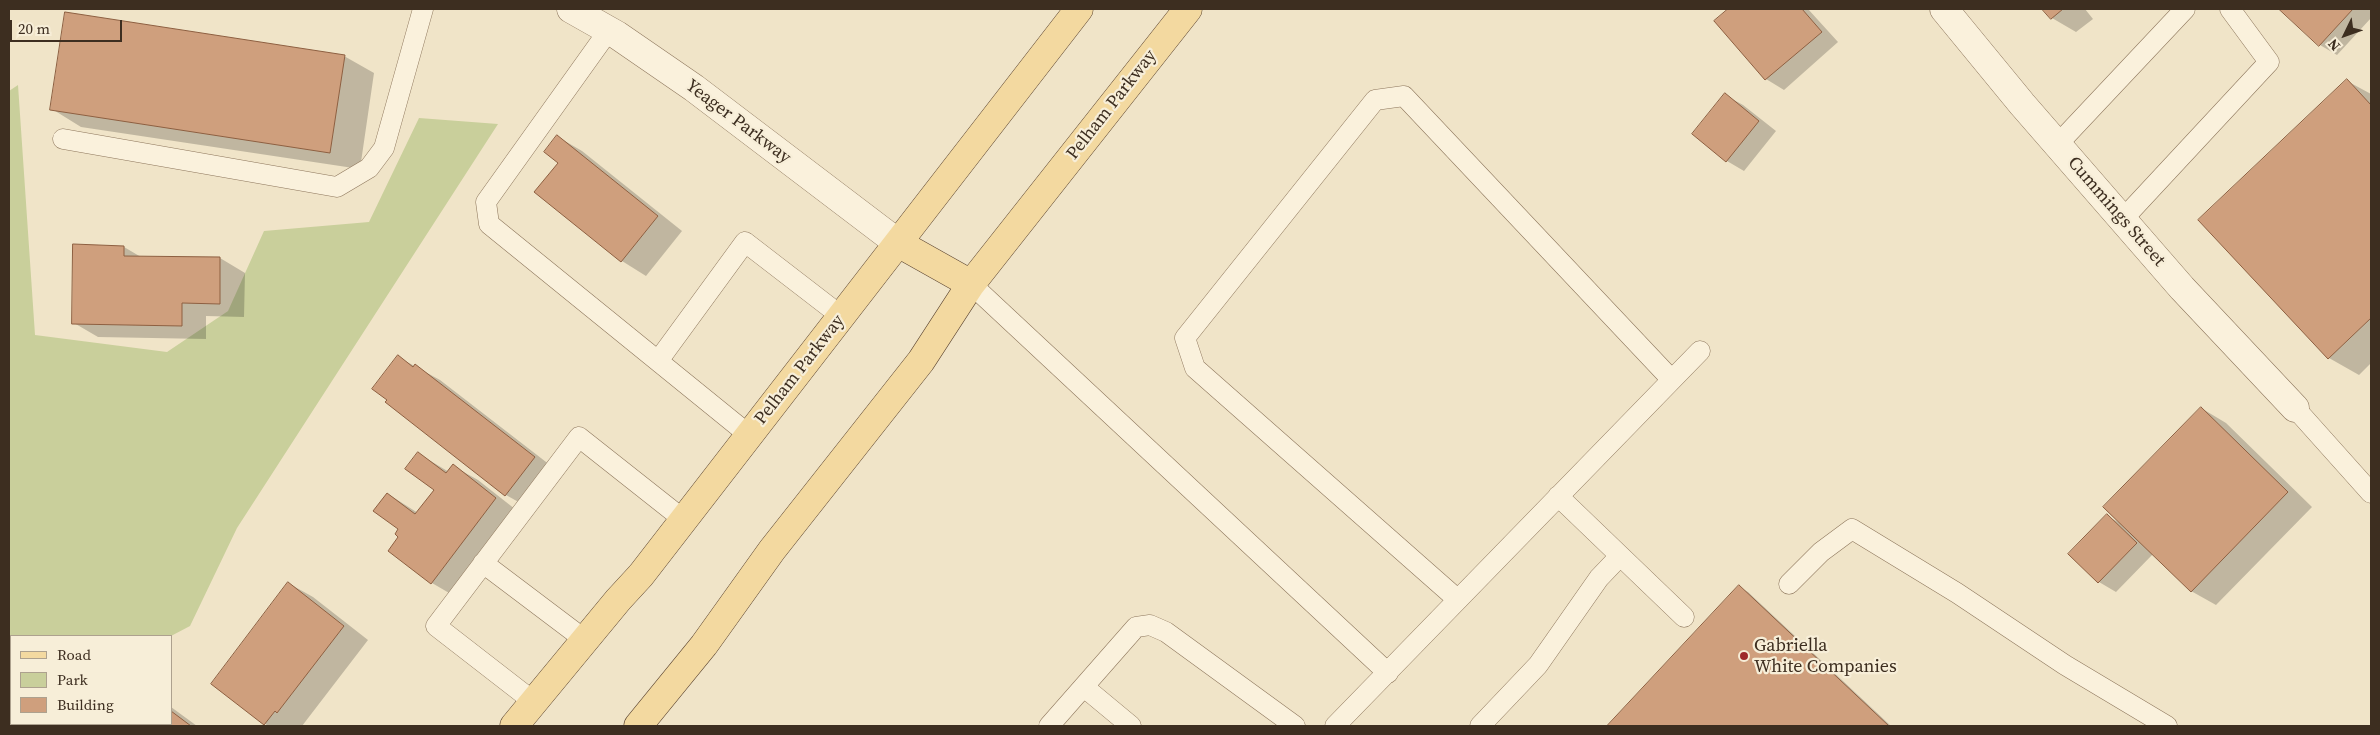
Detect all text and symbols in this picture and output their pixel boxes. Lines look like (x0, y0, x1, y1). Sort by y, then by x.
scale bar (12, 10, 125, 42)
north arrow (2320, 10, 2370, 60)
text: 20 m (18, 18, 50, 39)
text: N (2323, 35, 2345, 56)
street label: Pelham Parkway (1062, 46, 1162, 164)
street label: Yeager Parkway (681, 75, 795, 169)
street label: Cummings Street (2063, 153, 2169, 271)
street label: Pelham Parkway (750, 311, 850, 429)
legend (10, 635, 172, 725)
place label: Gabriella White Companies (1754, 635, 1897, 678)
text: Road (57, 644, 91, 665)
marker: Gabriella White Companies (1738, 650, 1750, 662)
text: Park (57, 669, 88, 690)
text: Building (57, 694, 114, 715)

